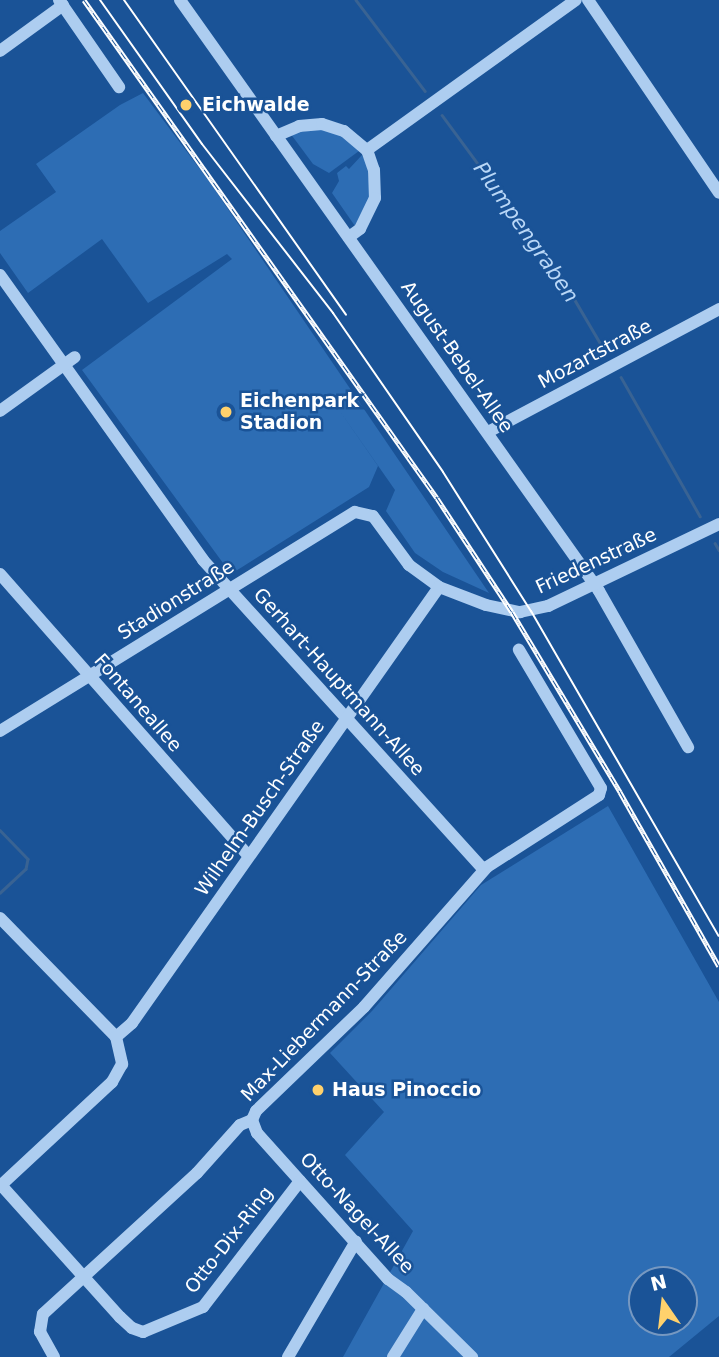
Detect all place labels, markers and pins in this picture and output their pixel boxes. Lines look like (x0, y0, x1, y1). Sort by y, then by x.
place label: Eichwalde (202, 94, 310, 116)
marker: Eichwalde (176, 95, 196, 115)
place label: Eichenpark Stadion (240, 390, 359, 434)
marker: Eichenpark Stadion (218, 404, 234, 420)
place label: Haus Pinoccio (332, 1079, 481, 1101)
marker: Haus Pinoccio (310, 1082, 326, 1098)

